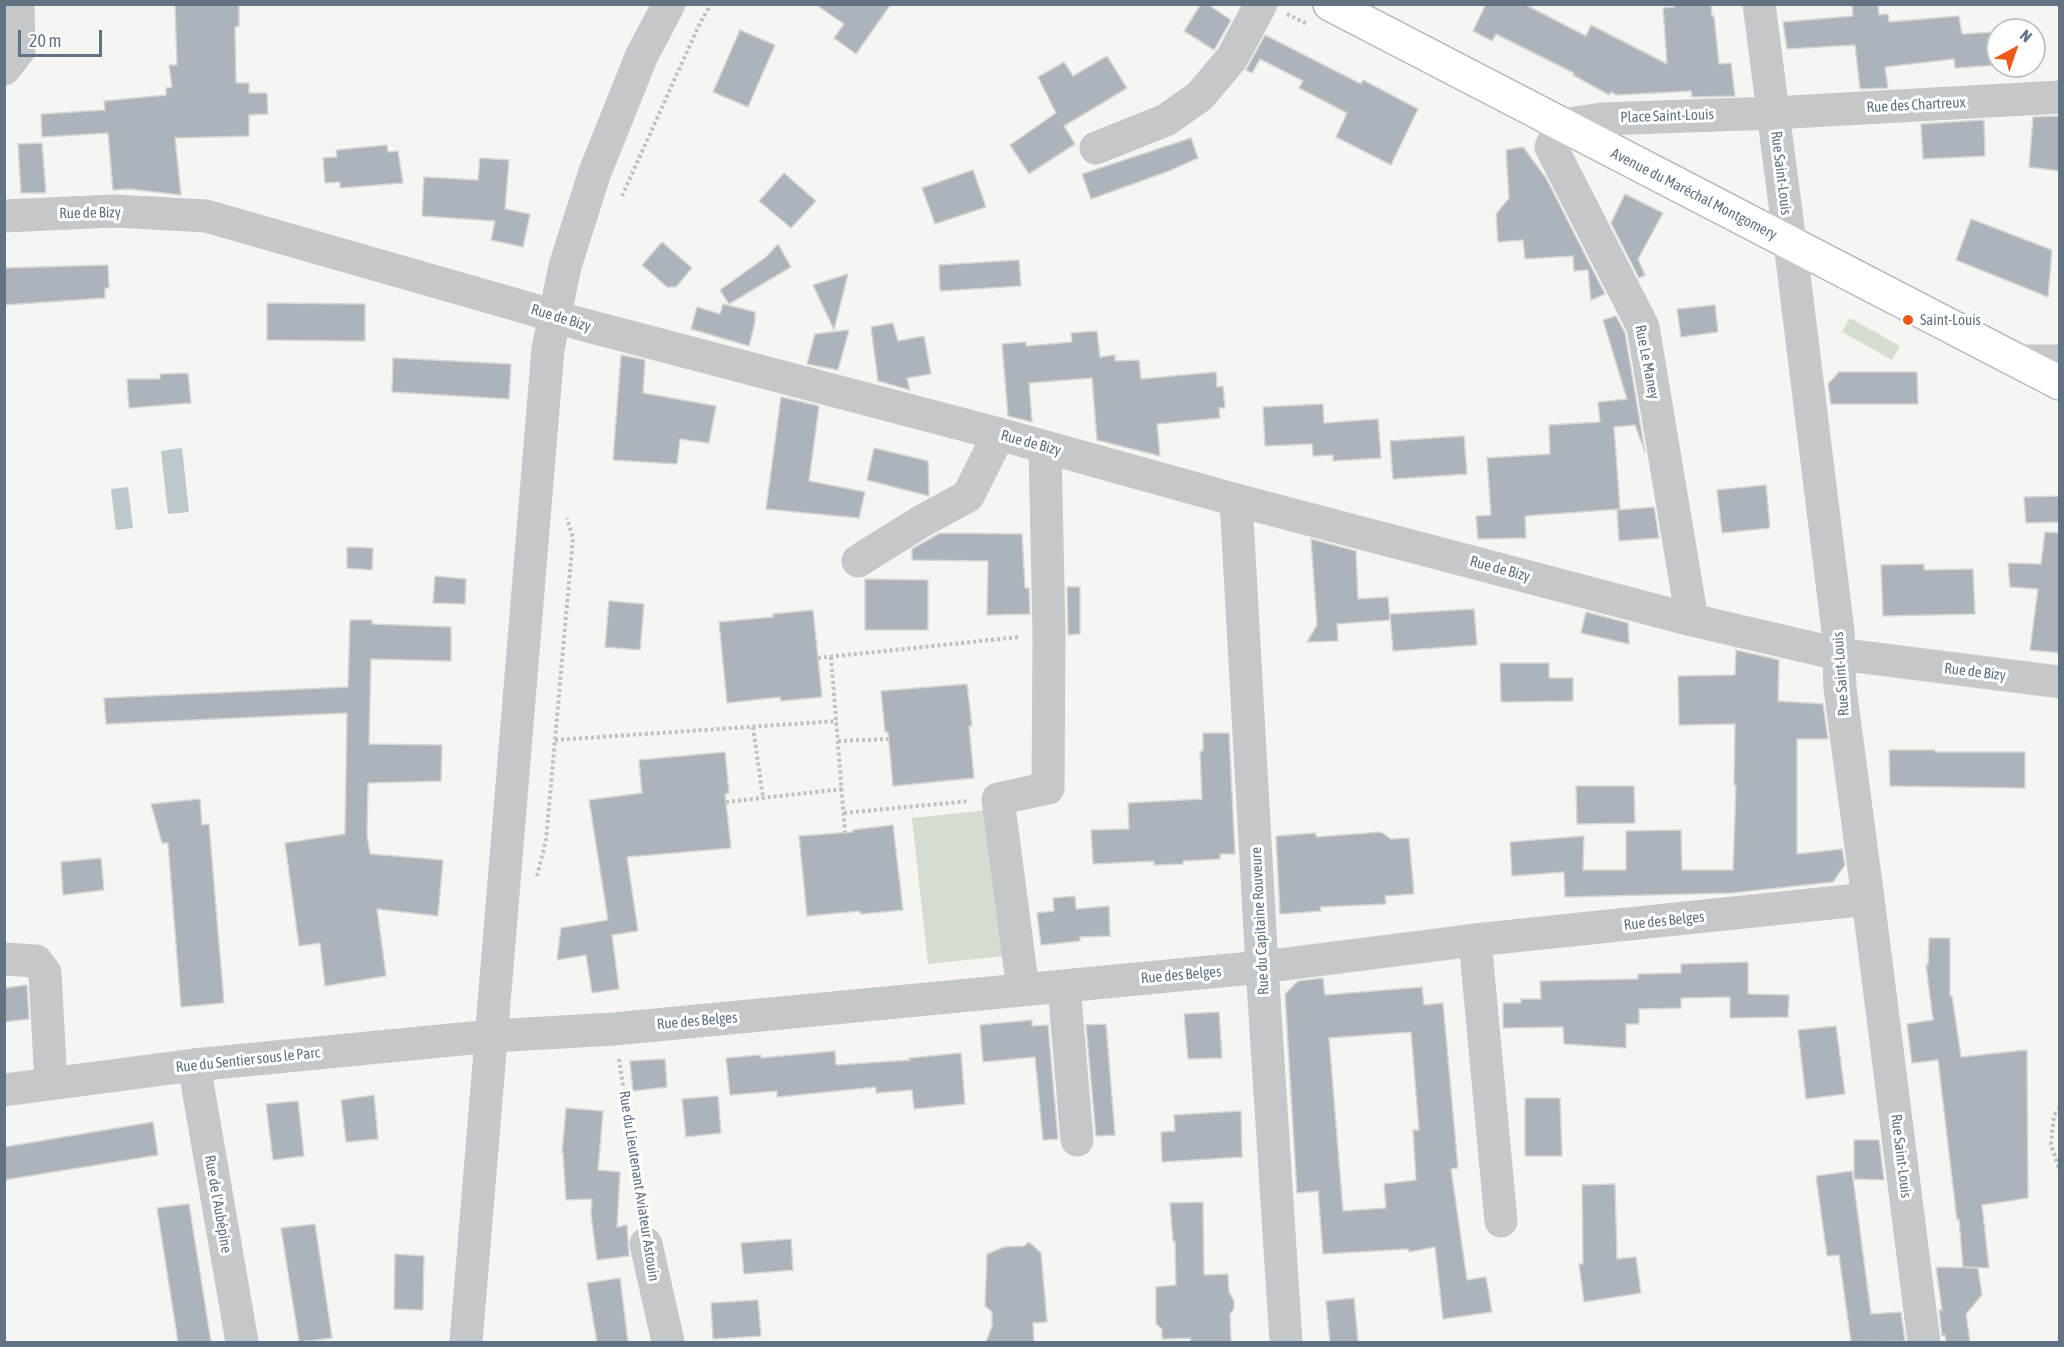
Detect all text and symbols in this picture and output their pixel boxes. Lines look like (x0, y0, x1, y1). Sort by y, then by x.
scale bar (21, 18, 105, 56)
north arrow (1986, 18, 2046, 78)
text: N (2017, 26, 2036, 46)
text: 20 m (29, 30, 61, 51)
street label: Rue des Chartreux (1866, 93, 1966, 117)
street label: Place Saint-Louis (1620, 105, 1714, 127)
street label: Rue Saint-Louis (1767, 130, 1795, 216)
street label: Avenue du Maréchal Montgomery (1608, 144, 1780, 244)
street label: Rue de Bizy (59, 203, 121, 223)
street label: Rue de Bizy (529, 300, 593, 336)
place label: Saint-Louis (1920, 311, 1981, 329)
marker: Saint-Louis (1901, 313, 1915, 327)
street label: Rue Le Maney (1631, 323, 1663, 401)
street label: Rue de Bizy (999, 426, 1063, 460)
street label: Rue de Bizy (1468, 552, 1532, 586)
street label: Rue Saint-Louis (1829, 631, 1853, 717)
street label: Rue de Bizy (1943, 659, 2007, 685)
street label: Rue du Capitaine Rouveure (1247, 846, 1273, 996)
street label: Rue des Belges (1623, 908, 1705, 934)
street label: Rue des Belges (1140, 963, 1222, 987)
street label: Rue des Belges (656, 1009, 738, 1033)
street label: Rue du Sentier sous le Parc (175, 1043, 321, 1077)
street label: Rue du Lieutenant Aviateur Astouin (615, 1089, 663, 1283)
street label: Rue Saint-Louis (1887, 1113, 1915, 1199)
street label: Rue de l'Aubépine (201, 1154, 235, 1254)

